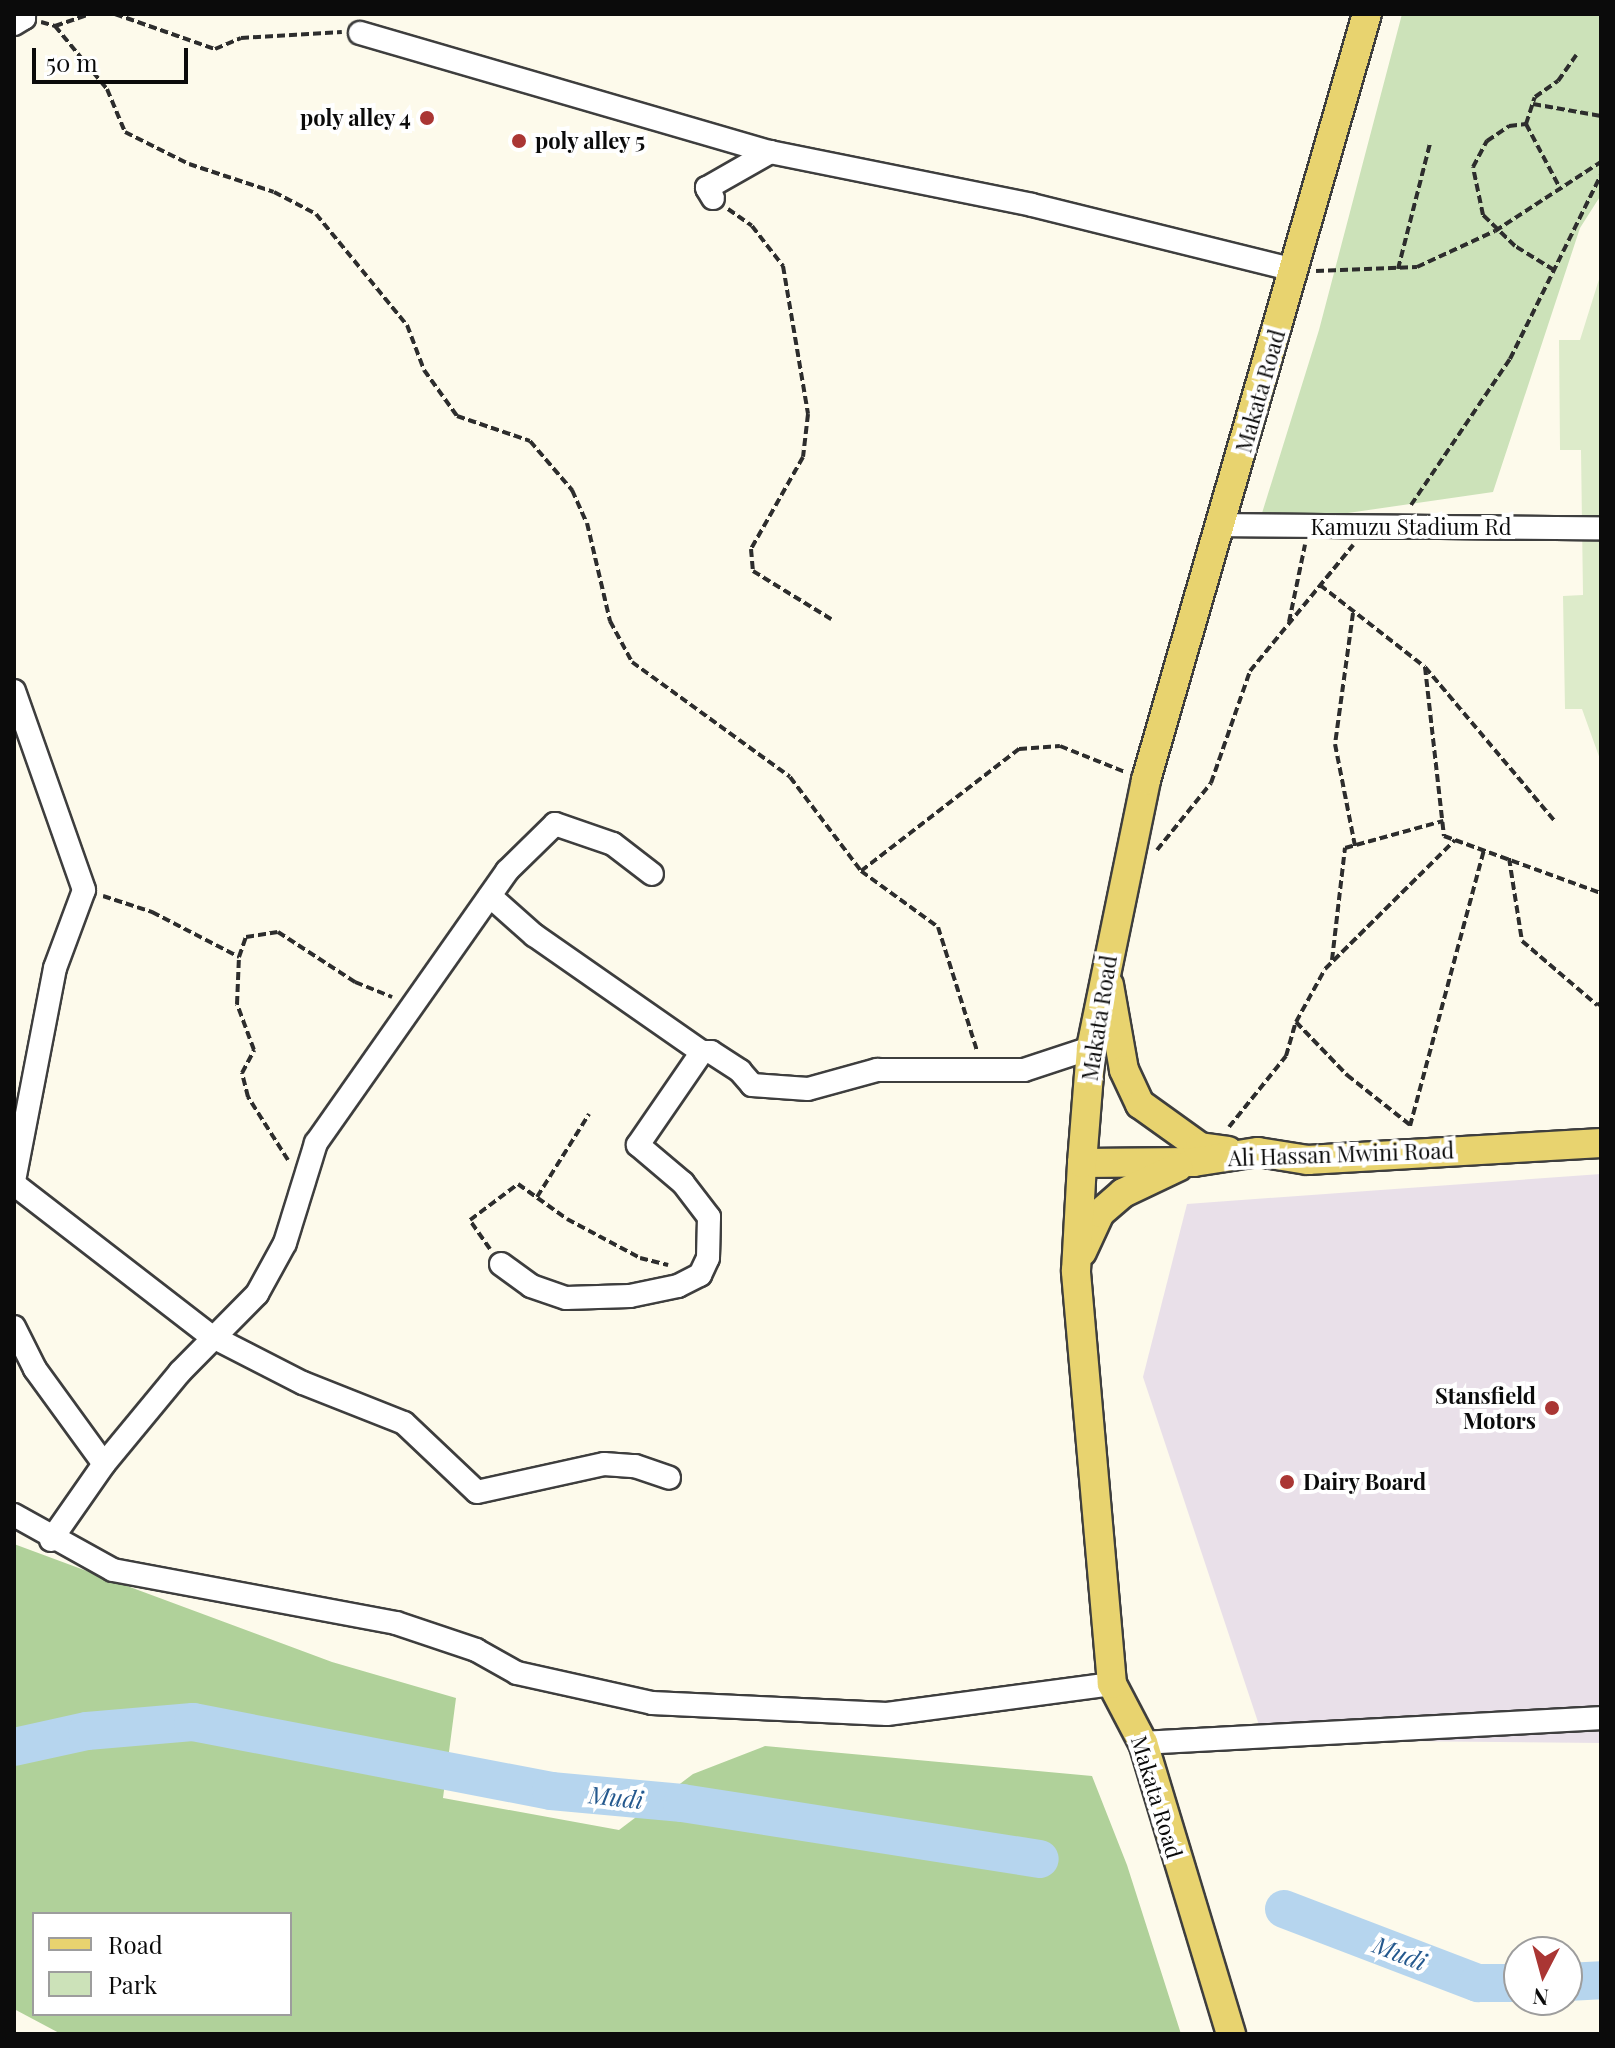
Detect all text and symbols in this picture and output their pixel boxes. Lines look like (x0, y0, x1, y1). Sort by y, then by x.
scale bar (36, 32, 192, 82)
text: 50 m (46, 46, 98, 78)
place label: poly alley 4 (298, 105, 411, 131)
marker: poly alley 4 (418, 109, 436, 127)
place label: poly alley 5 (535, 128, 646, 154)
marker: poly alley 5 (510, 132, 528, 150)
street label: Makata Road (1230, 326, 1290, 456)
street label: Kamuzu Stadium Rd (1310, 514, 1512, 540)
street label: Makata Road (1076, 953, 1122, 1083)
street label: Ali Hassan Mwini Road (1228, 1137, 1454, 1171)
place label: Stansfield Motors (1435, 1382, 1536, 1434)
marker: Stansfield Motors (1543, 1399, 1561, 1417)
place label: Dairy Board (1303, 1469, 1427, 1495)
marker: Dairy Board (1278, 1473, 1296, 1491)
street label: Makata Road (1126, 1732, 1188, 1862)
water label: Mudi (587, 1780, 645, 1814)
legend (32, 1912, 292, 2016)
text: Road (108, 1928, 163, 1960)
water label: Mudi (1369, 1930, 1431, 1976)
north arrow (1503, 1936, 1583, 2016)
text: Park (108, 1968, 157, 2000)
text: N (1531, 1982, 1550, 2014)

